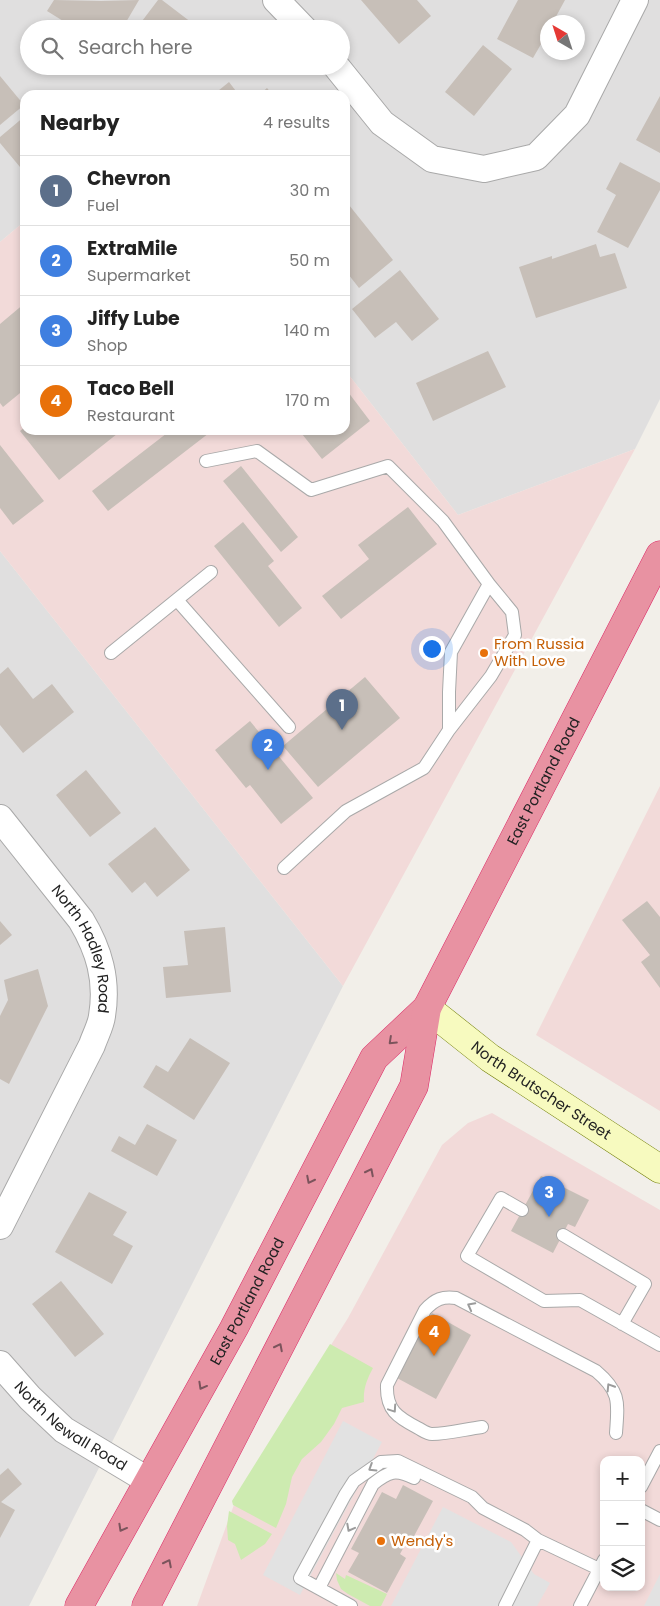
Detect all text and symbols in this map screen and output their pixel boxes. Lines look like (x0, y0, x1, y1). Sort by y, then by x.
north arrow (540, 15, 585, 60)
search box (20, 20, 350, 75)
icon: search (38, 34, 66, 62)
text: Search here (78, 34, 192, 61)
text: Nearby (40, 108, 120, 137)
text: 4 results (263, 111, 330, 134)
text: Chevron (87, 165, 171, 192)
text: 1 (53, 179, 59, 202)
text: 30 m (290, 179, 330, 202)
text: Fuel (87, 194, 119, 217)
text: ExtraMile (87, 235, 178, 262)
text: 2 (51, 249, 61, 272)
text: 50 m (289, 249, 330, 272)
text: Supermarket (87, 264, 191, 287)
text: Jiffy Lube (87, 305, 180, 332)
text: 3 (51, 319, 61, 342)
text: 140 m (284, 319, 330, 342)
text: Shop (87, 334, 128, 357)
text: Taco Bell (87, 375, 174, 402)
text: 4 (51, 389, 61, 412)
text: 170 m (285, 389, 330, 412)
text: Restaurant (87, 404, 175, 427)
place label: From Russia With Love (494, 633, 584, 671)
your location (419, 636, 445, 662)
marker: From Russia With Love (478, 647, 490, 659)
pin: 1 (326, 689, 358, 730)
street label: East Portland Road (502, 714, 585, 849)
pin: 2 (252, 729, 284, 770)
street label: North Hadley Road (47, 880, 115, 1014)
one-way arrow (389, 1035, 398, 1044)
street label: North Brutscher Street (467, 1036, 615, 1144)
one-way arrow (364, 1168, 374, 1177)
one-way arrow (306, 1175, 316, 1184)
pin: 3 (533, 1176, 565, 1217)
street label: East Portland Road (204, 1234, 289, 1369)
one-way arrow (467, 1302, 476, 1312)
pin: 4 (418, 1315, 450, 1356)
one-way arrow (273, 1344, 283, 1353)
street label: North Newall Road (10, 1376, 131, 1476)
one-way arrow (198, 1380, 208, 1389)
one-way arrow (607, 1383, 617, 1392)
one-way arrow (387, 1403, 396, 1413)
map controls (600, 1456, 645, 1591)
button: + (600, 1456, 645, 1501)
one-way arrow (368, 1461, 377, 1471)
button: − (600, 1501, 645, 1546)
one-way arrow (119, 1522, 129, 1531)
one-way arrow (346, 1523, 356, 1532)
place label: Wendy's (391, 1530, 454, 1551)
marker: Wendy's (375, 1535, 387, 1547)
button: layers (600, 1546, 645, 1591)
one-way arrow (162, 1559, 172, 1568)

